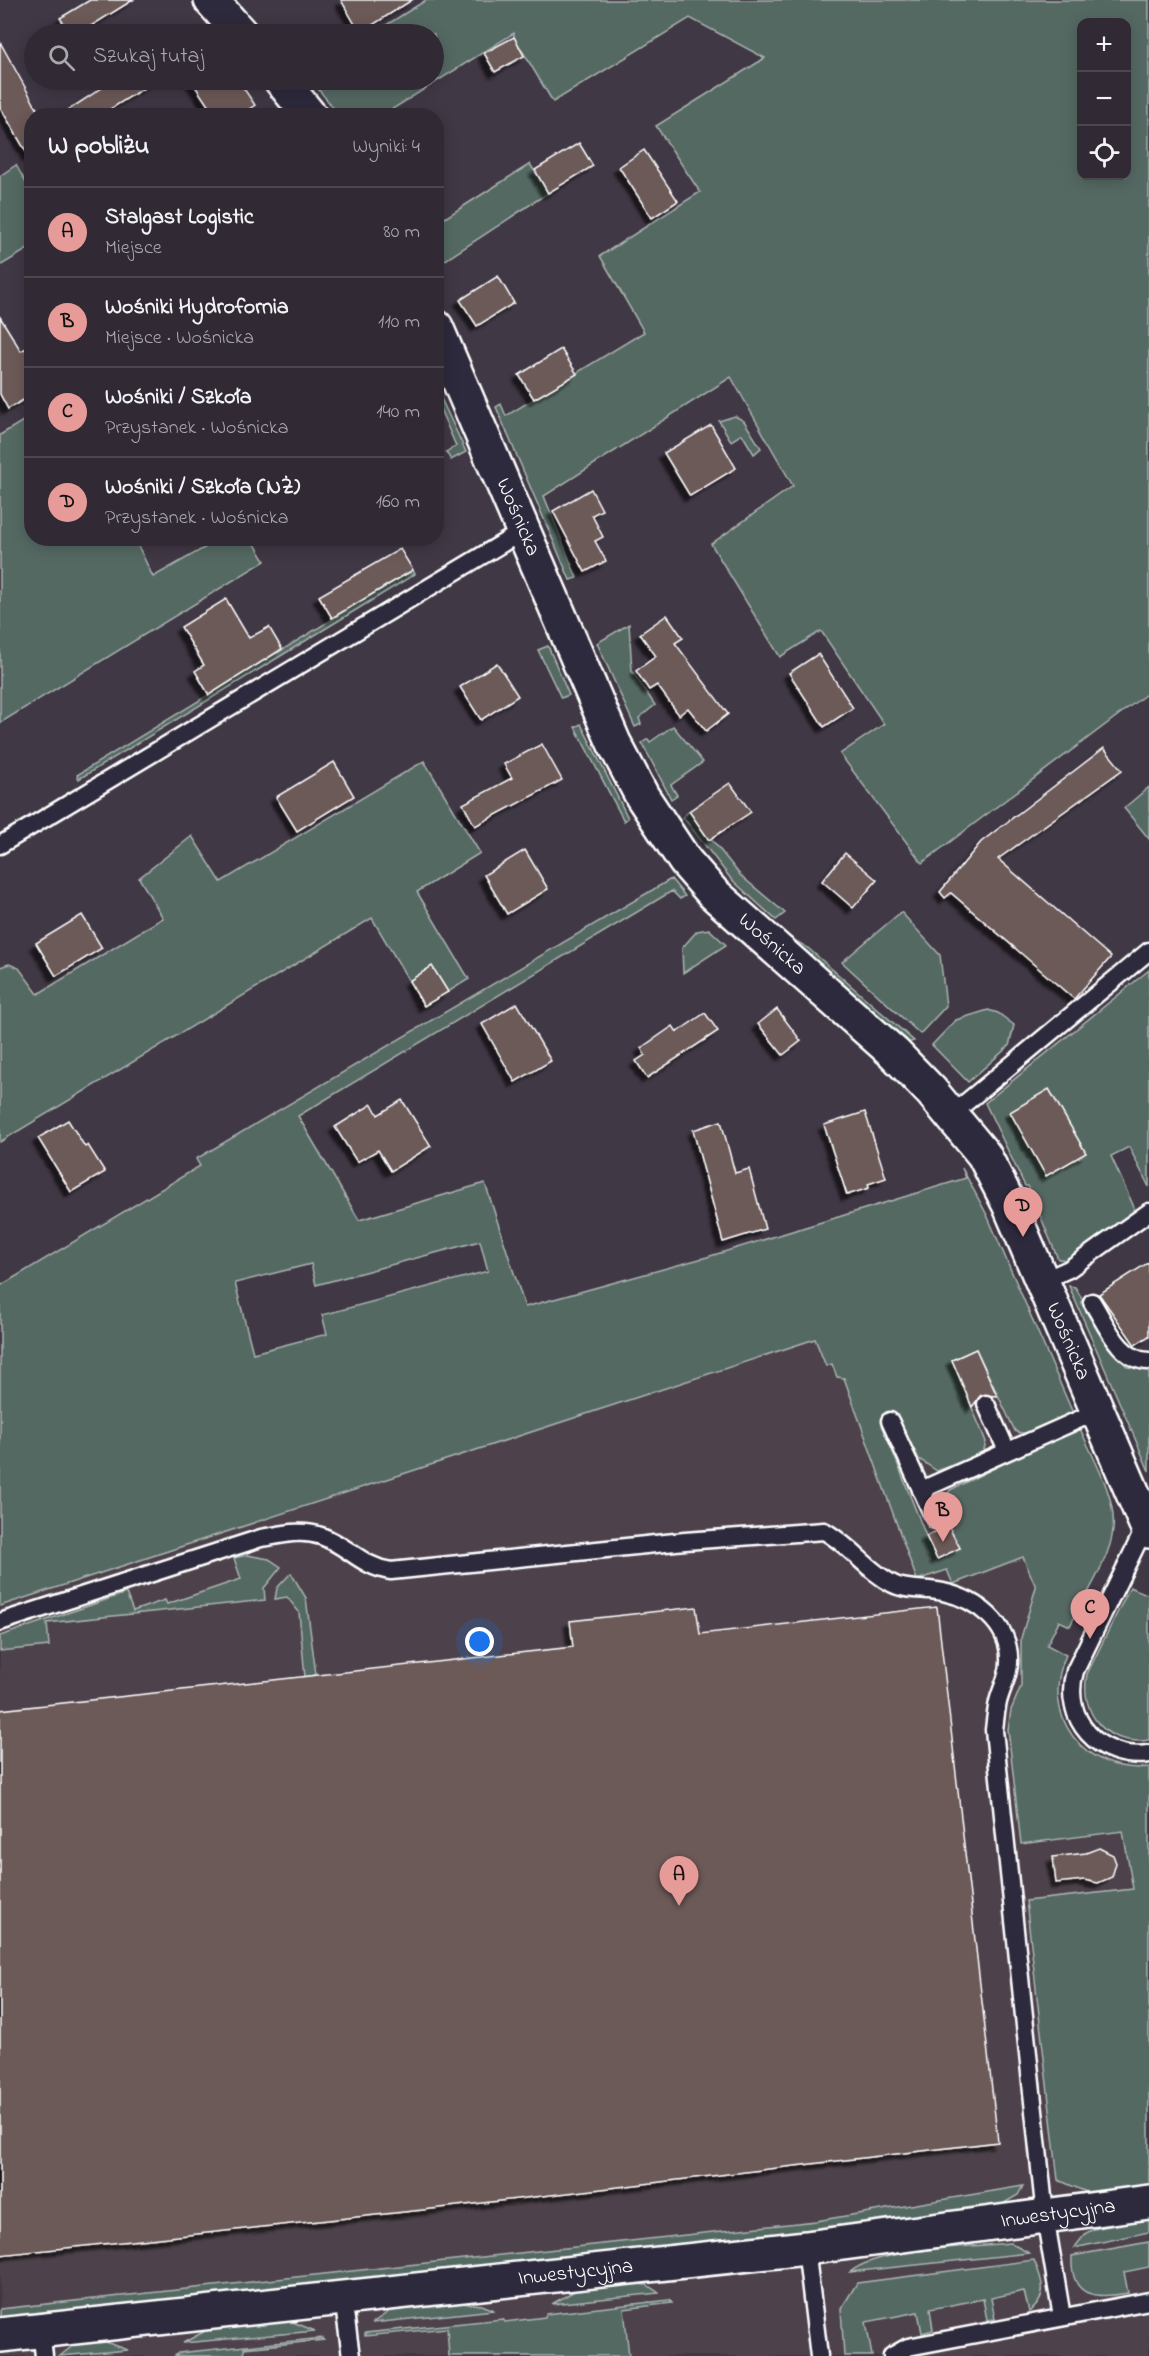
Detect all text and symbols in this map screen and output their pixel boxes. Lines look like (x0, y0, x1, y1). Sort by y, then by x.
map controls (1077, 18, 1131, 180)
button: + (1077, 18, 1131, 72)
search box (24, 24, 444, 90)
icon: search (45, 41, 78, 74)
text: Szukaj tutaj (93, 41, 204, 73)
button: − (1077, 72, 1131, 126)
button: locate (1077, 126, 1131, 180)
text: W pobliżu (48, 128, 149, 166)
text: Wyniki: 4 (353, 133, 420, 162)
text: Stalgast Logistic (105, 202, 254, 234)
text: A (61, 218, 74, 247)
text: 80 m (383, 218, 420, 247)
text: Miejsce (105, 234, 162, 263)
text: Wośniki Hydrofornia (105, 292, 289, 324)
text: B (61, 308, 74, 337)
text: 110 m (378, 308, 420, 337)
text: Miejsce · Wośnicka (105, 324, 254, 353)
text: Wośniki / Szkoła (105, 382, 252, 414)
text: C (62, 398, 73, 427)
text: 140 m (376, 398, 420, 427)
text: Przystanek · Wośnicka (105, 414, 289, 443)
text: Wośniki / Szkoła (NŻ) (105, 472, 300, 504)
street label: Wośnicka (488, 474, 547, 561)
text: D (60, 488, 75, 517)
text: 160 m (376, 488, 420, 517)
text: Przystanek · Wośnicka (105, 504, 289, 533)
street label: Wośnicka (731, 906, 812, 983)
pin: D (1004, 1188, 1042, 1237)
street label: Wośnicka (1038, 1298, 1098, 1385)
pin: B (924, 1492, 962, 1542)
pin: C (1070, 1590, 1110, 1639)
your location (465, 1627, 494, 1656)
pin: A (660, 1856, 698, 1906)
street label: Inwestycyjna (999, 2192, 1117, 2237)
street label: Inwestycyjna (517, 2252, 635, 2294)

